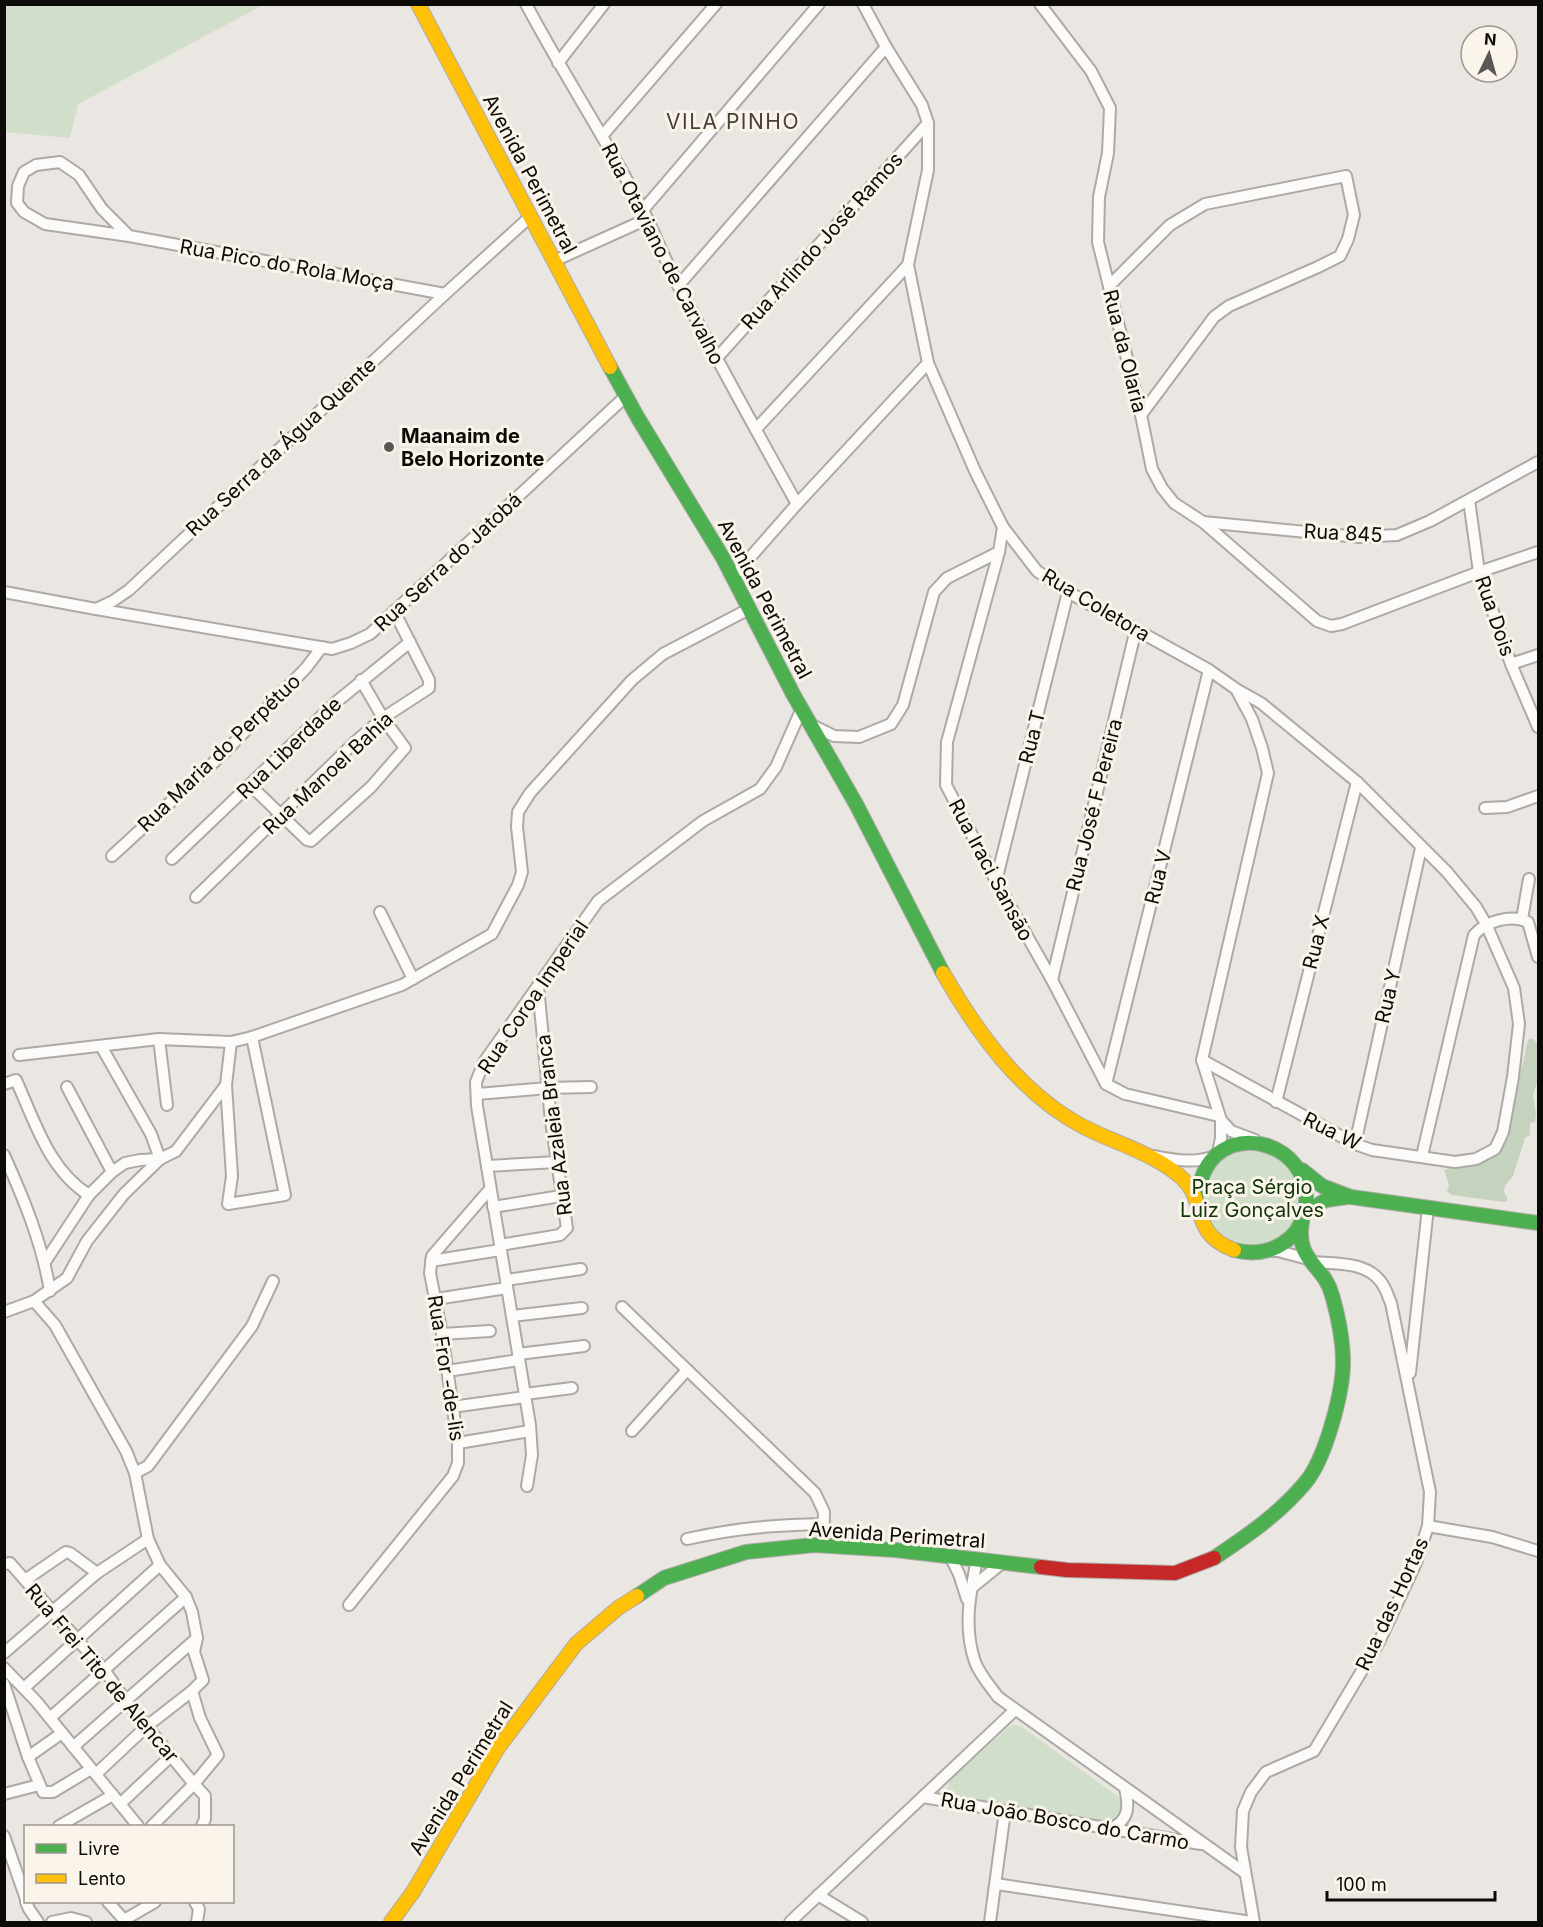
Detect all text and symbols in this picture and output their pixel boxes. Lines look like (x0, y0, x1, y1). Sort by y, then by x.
north arrow (1459, 24, 1519, 84)
text: N (1483, 29, 1497, 50)
street label: Avenida Perimetral (478, 90, 582, 258)
district label: VILA PINHO (666, 109, 800, 134)
street label: Rua Otaviano de Carvalho (597, 139, 729, 369)
street label: Rua Arlindo José Ramos (736, 148, 908, 334)
street label: Rua Pico do Rola Moça (178, 234, 396, 296)
street label: Rua da Olaria (1098, 287, 1152, 415)
street label: Rua Serra da Água Quente (180, 352, 381, 541)
place label: Maanaim de Belo Horizonte (401, 424, 544, 471)
marker: Maanaim de Belo Horizonte (382, 440, 396, 454)
street label: Rua Serra do Jatobá (369, 487, 527, 637)
street label: Avenida Perimetral (713, 515, 817, 683)
street label: Rua 845 (1303, 519, 1383, 547)
street label: Rua Coletora (1038, 563, 1154, 647)
street label: Rua Dois (1470, 573, 1520, 659)
street label: Rua Maria do Perpétuo (133, 669, 305, 837)
street label: Rua Liberdade (232, 692, 346, 804)
street label: Rua Manoel Bahia (258, 707, 398, 839)
street label: Rua T (1014, 708, 1050, 766)
street label: Rua José F Pereira (1061, 716, 1127, 894)
street label: Rua Iraci Sansão (943, 795, 1039, 945)
street label: Rua V (1140, 847, 1176, 907)
street label: Rua X (1298, 912, 1334, 972)
street label: Rua Coroa Imperial (473, 916, 593, 1078)
street label: Rua Y (1370, 966, 1406, 1026)
street label: Rua Azaleia Branca (531, 1033, 577, 1217)
street label: Rua W (1299, 1107, 1365, 1155)
park label: Praça Sérgio Luiz Gonçalves (1180, 1175, 1324, 1222)
street label: Rua Fror -de-lis (423, 1293, 469, 1443)
street label: Avenida Perimetral (808, 1517, 986, 1553)
street label: Rua das Hortas (1351, 1534, 1433, 1674)
street label: Rua Frei Tito de Alencar (20, 1579, 184, 1768)
street label: Avenida Perimetral (404, 1697, 518, 1859)
street label: Rua João Bosco do Carmo (939, 1787, 1191, 1855)
legend (24, 1825, 234, 1903)
text: Livre (78, 1838, 120, 1859)
scale bar (1327, 1864, 1495, 1902)
text: Lento (78, 1868, 126, 1889)
text: 100 m (1336, 1874, 1387, 1895)

